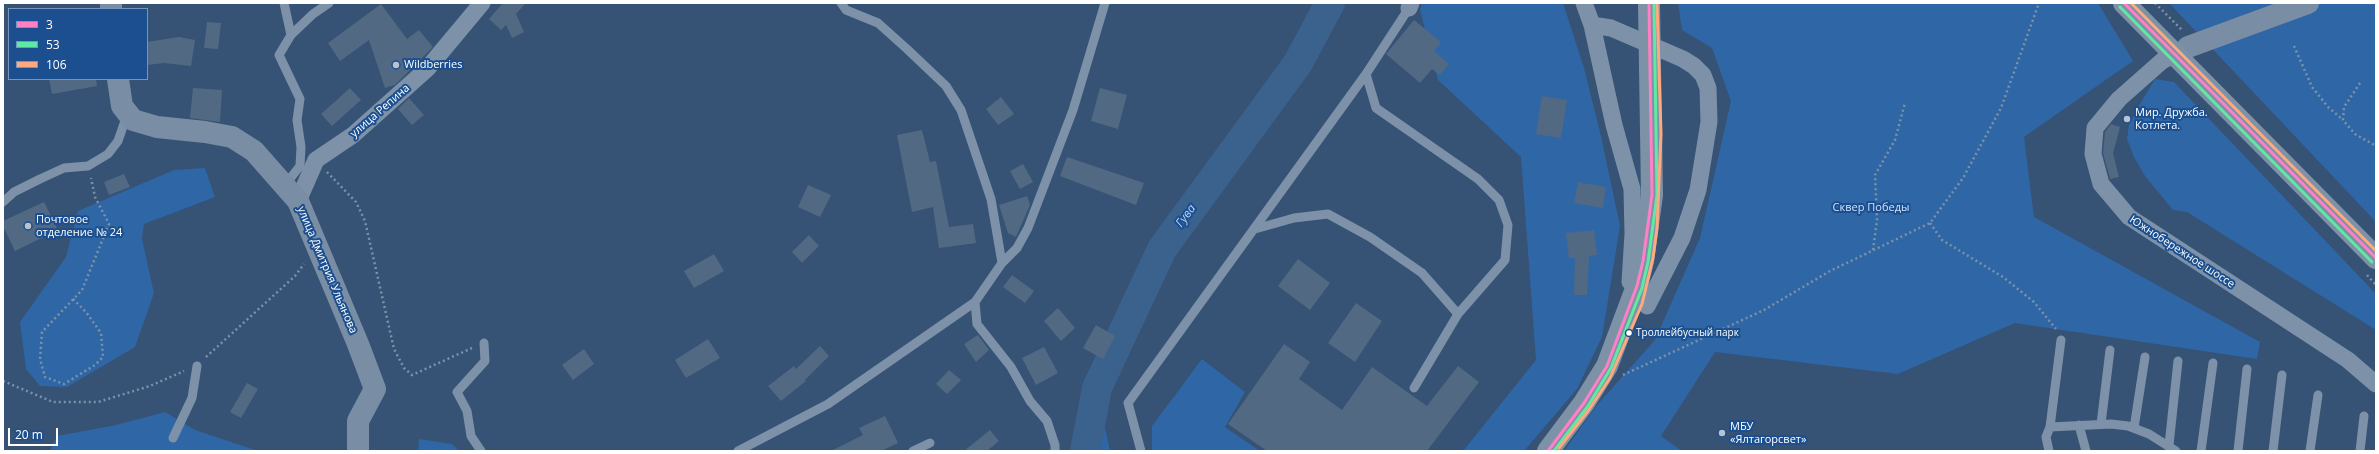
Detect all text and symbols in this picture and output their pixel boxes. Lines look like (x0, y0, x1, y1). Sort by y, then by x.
legend (8, 8, 148, 80)
text: 3 (46, 16, 53, 33)
text: 53 (46, 36, 60, 53)
text: 106 (46, 56, 67, 73)
place label: Wildberries (404, 58, 463, 72)
marker: Wildberries (391, 60, 401, 70)
street label: улица Репина (348, 82, 412, 140)
place label: Мир. Дружба. Котлета. (2135, 106, 2208, 132)
marker: Мир. Дружба. Котлета. (2122, 114, 2132, 124)
park label: Сквер Победы (1833, 201, 1909, 215)
water label: Гува (1173, 202, 1199, 230)
street label: улица Дмитрия Ульянова (294, 204, 360, 336)
place label: Почтовое отделение № 24 (36, 213, 122, 239)
street label: Южнобережное шоссе (2127, 213, 2237, 291)
marker: Почтовое отделение № 24 (23, 221, 33, 231)
place label: Троллейбусный парк (1636, 327, 1739, 339)
marker: Троллейбусный парк (1624, 328, 1634, 338)
scale bar (10, 420, 60, 446)
place label: МБУ «Ялтагорсвет» (1730, 420, 1806, 446)
text: 20 m (15, 426, 43, 443)
marker: МБУ «Ялтагорсвет» (1717, 428, 1727, 438)

